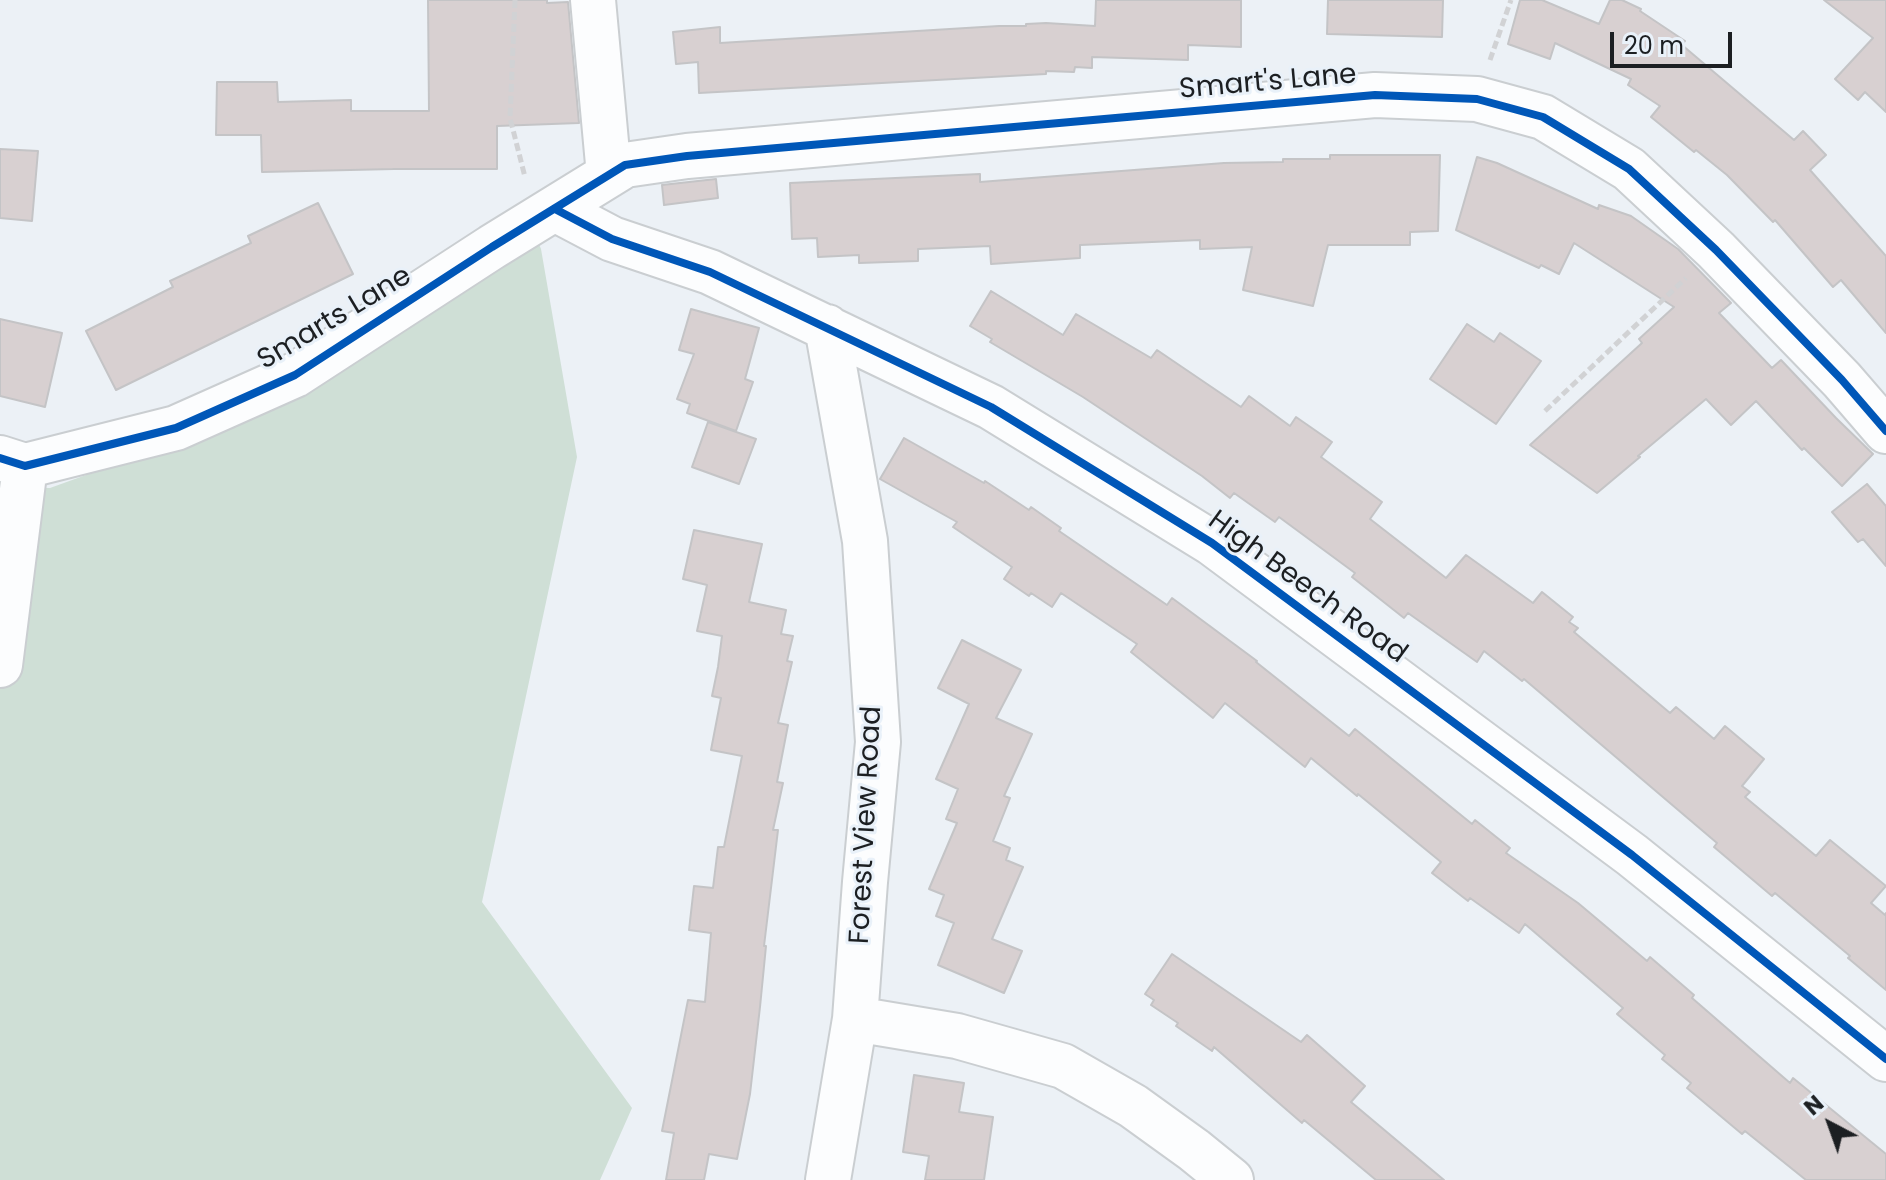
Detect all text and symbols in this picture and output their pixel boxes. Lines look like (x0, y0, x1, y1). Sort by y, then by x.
scale bar (1614, 16, 1736, 66)
text: 20 m (1624, 29, 1684, 62)
street label: Smart's Lane (1178, 59, 1358, 107)
street label: Smarts Lane (252, 260, 418, 378)
street label: High Beech Road (1201, 505, 1413, 671)
street label: Forest View Road (844, 705, 890, 945)
north arrow (1790, 1084, 1870, 1164)
text: N (1798, 1088, 1830, 1123)

